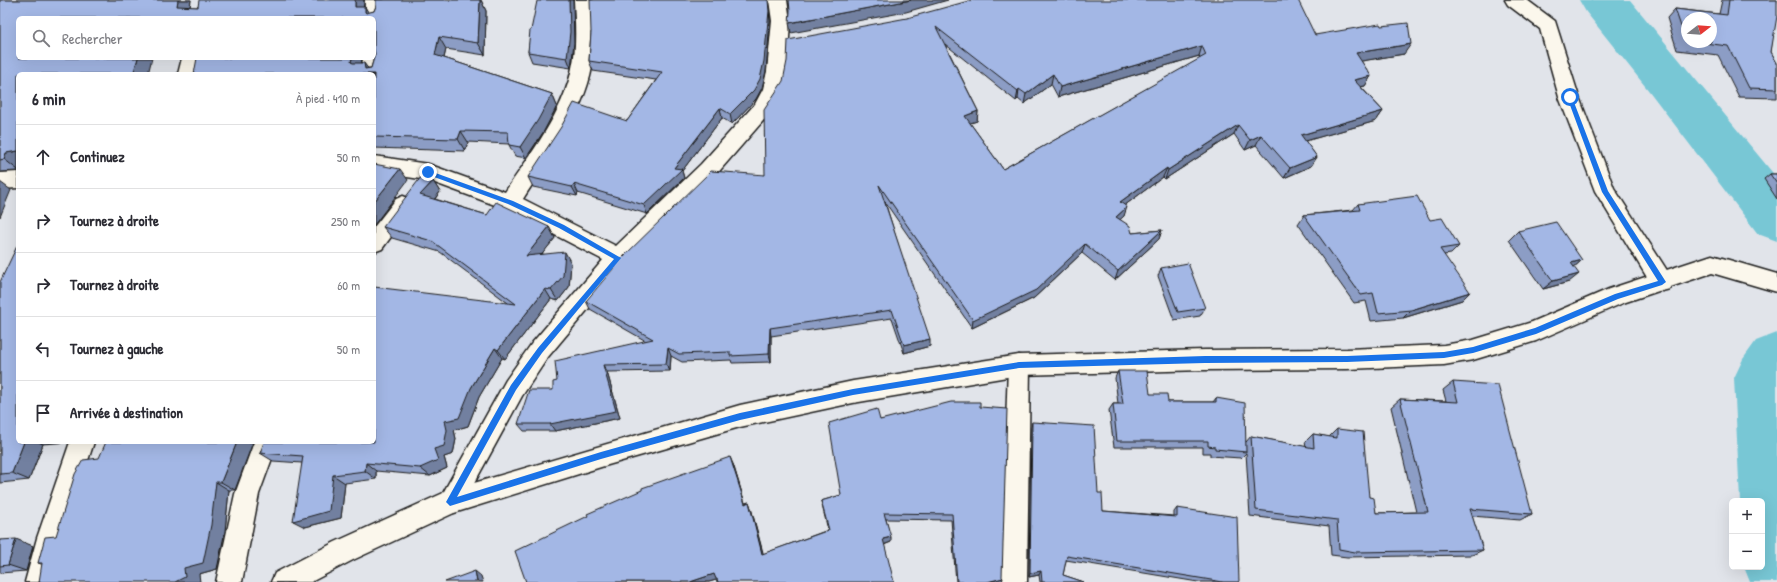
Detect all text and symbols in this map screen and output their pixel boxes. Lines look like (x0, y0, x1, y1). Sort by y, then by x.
north arrow (1681, 12, 1717, 48)
search box (16, 16, 376, 60)
icon: search (30, 27, 52, 49)
text: Rechercher (62, 28, 123, 49)
text: 6 min (32, 87, 66, 110)
route start (1561, 88, 1579, 106)
text: À pied · 410 m (296, 89, 360, 107)
icon: ahead (32, 146, 54, 168)
text: Continuez (70, 146, 125, 167)
text: 50 m (337, 148, 360, 166)
route end (419, 163, 437, 181)
icon: right (32, 210, 54, 232)
text: Tournez à droite (70, 210, 159, 231)
text: 250 m (331, 212, 360, 230)
icon: right (32, 274, 54, 296)
text: Tournez à droite (70, 274, 159, 295)
text: 60 m (337, 276, 360, 294)
icon: left (32, 338, 54, 360)
text: Tournez à gauche (70, 338, 163, 359)
text: 50 m (337, 340, 360, 358)
icon: arrive (32, 402, 54, 424)
text: Arrivée à destination (70, 402, 183, 423)
map controls (1729, 498, 1765, 570)
button: + (1729, 498, 1765, 534)
button: − (1729, 534, 1765, 570)

